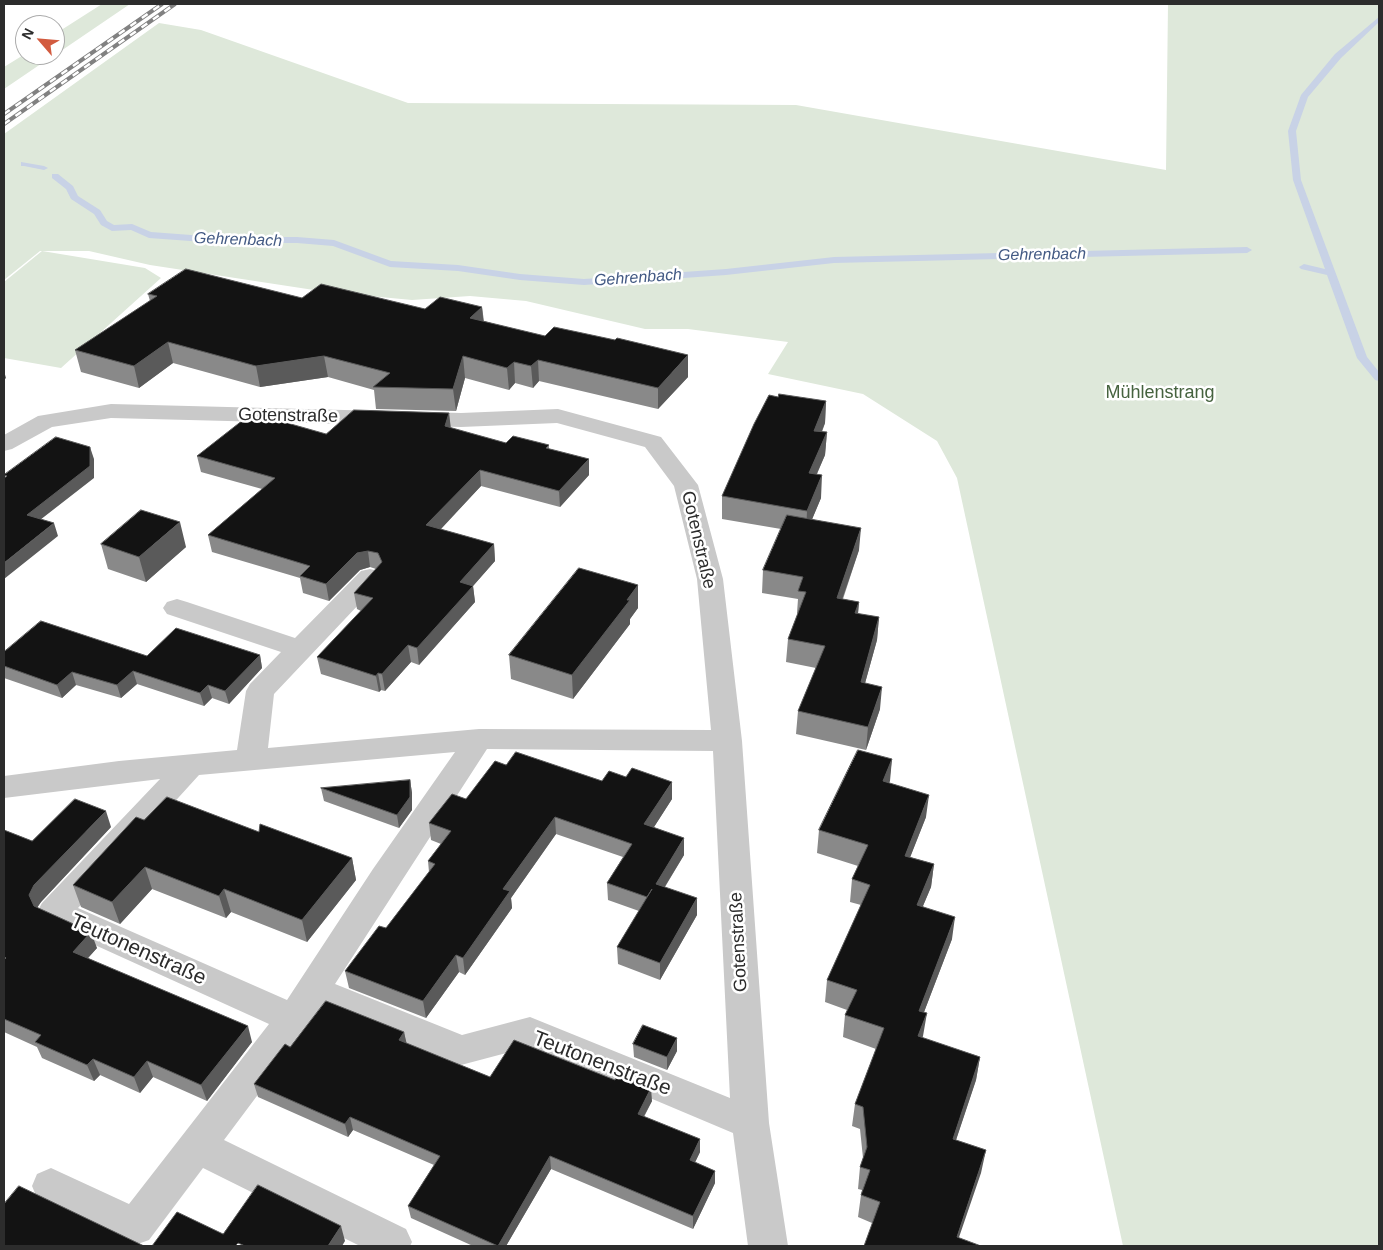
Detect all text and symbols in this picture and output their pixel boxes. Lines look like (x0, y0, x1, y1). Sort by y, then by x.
north arrow (15, 15, 65, 65)
text: N (18, 26, 37, 42)
water label: Gehrenbach (194, 229, 282, 251)
water label: Gehrenbach (998, 245, 1086, 265)
water label: Gehrenbach (593, 265, 683, 291)
park label: Mühlenstrang (1105, 382, 1215, 404)
street label: Gotenstraße (238, 404, 338, 428)
street label: Gotenstraße (676, 489, 720, 591)
street label: Gotenstraße (726, 891, 752, 993)
street label: Teutonenstraße (66, 909, 210, 991)
street label: Teutonenstraße (529, 1026, 675, 1102)

